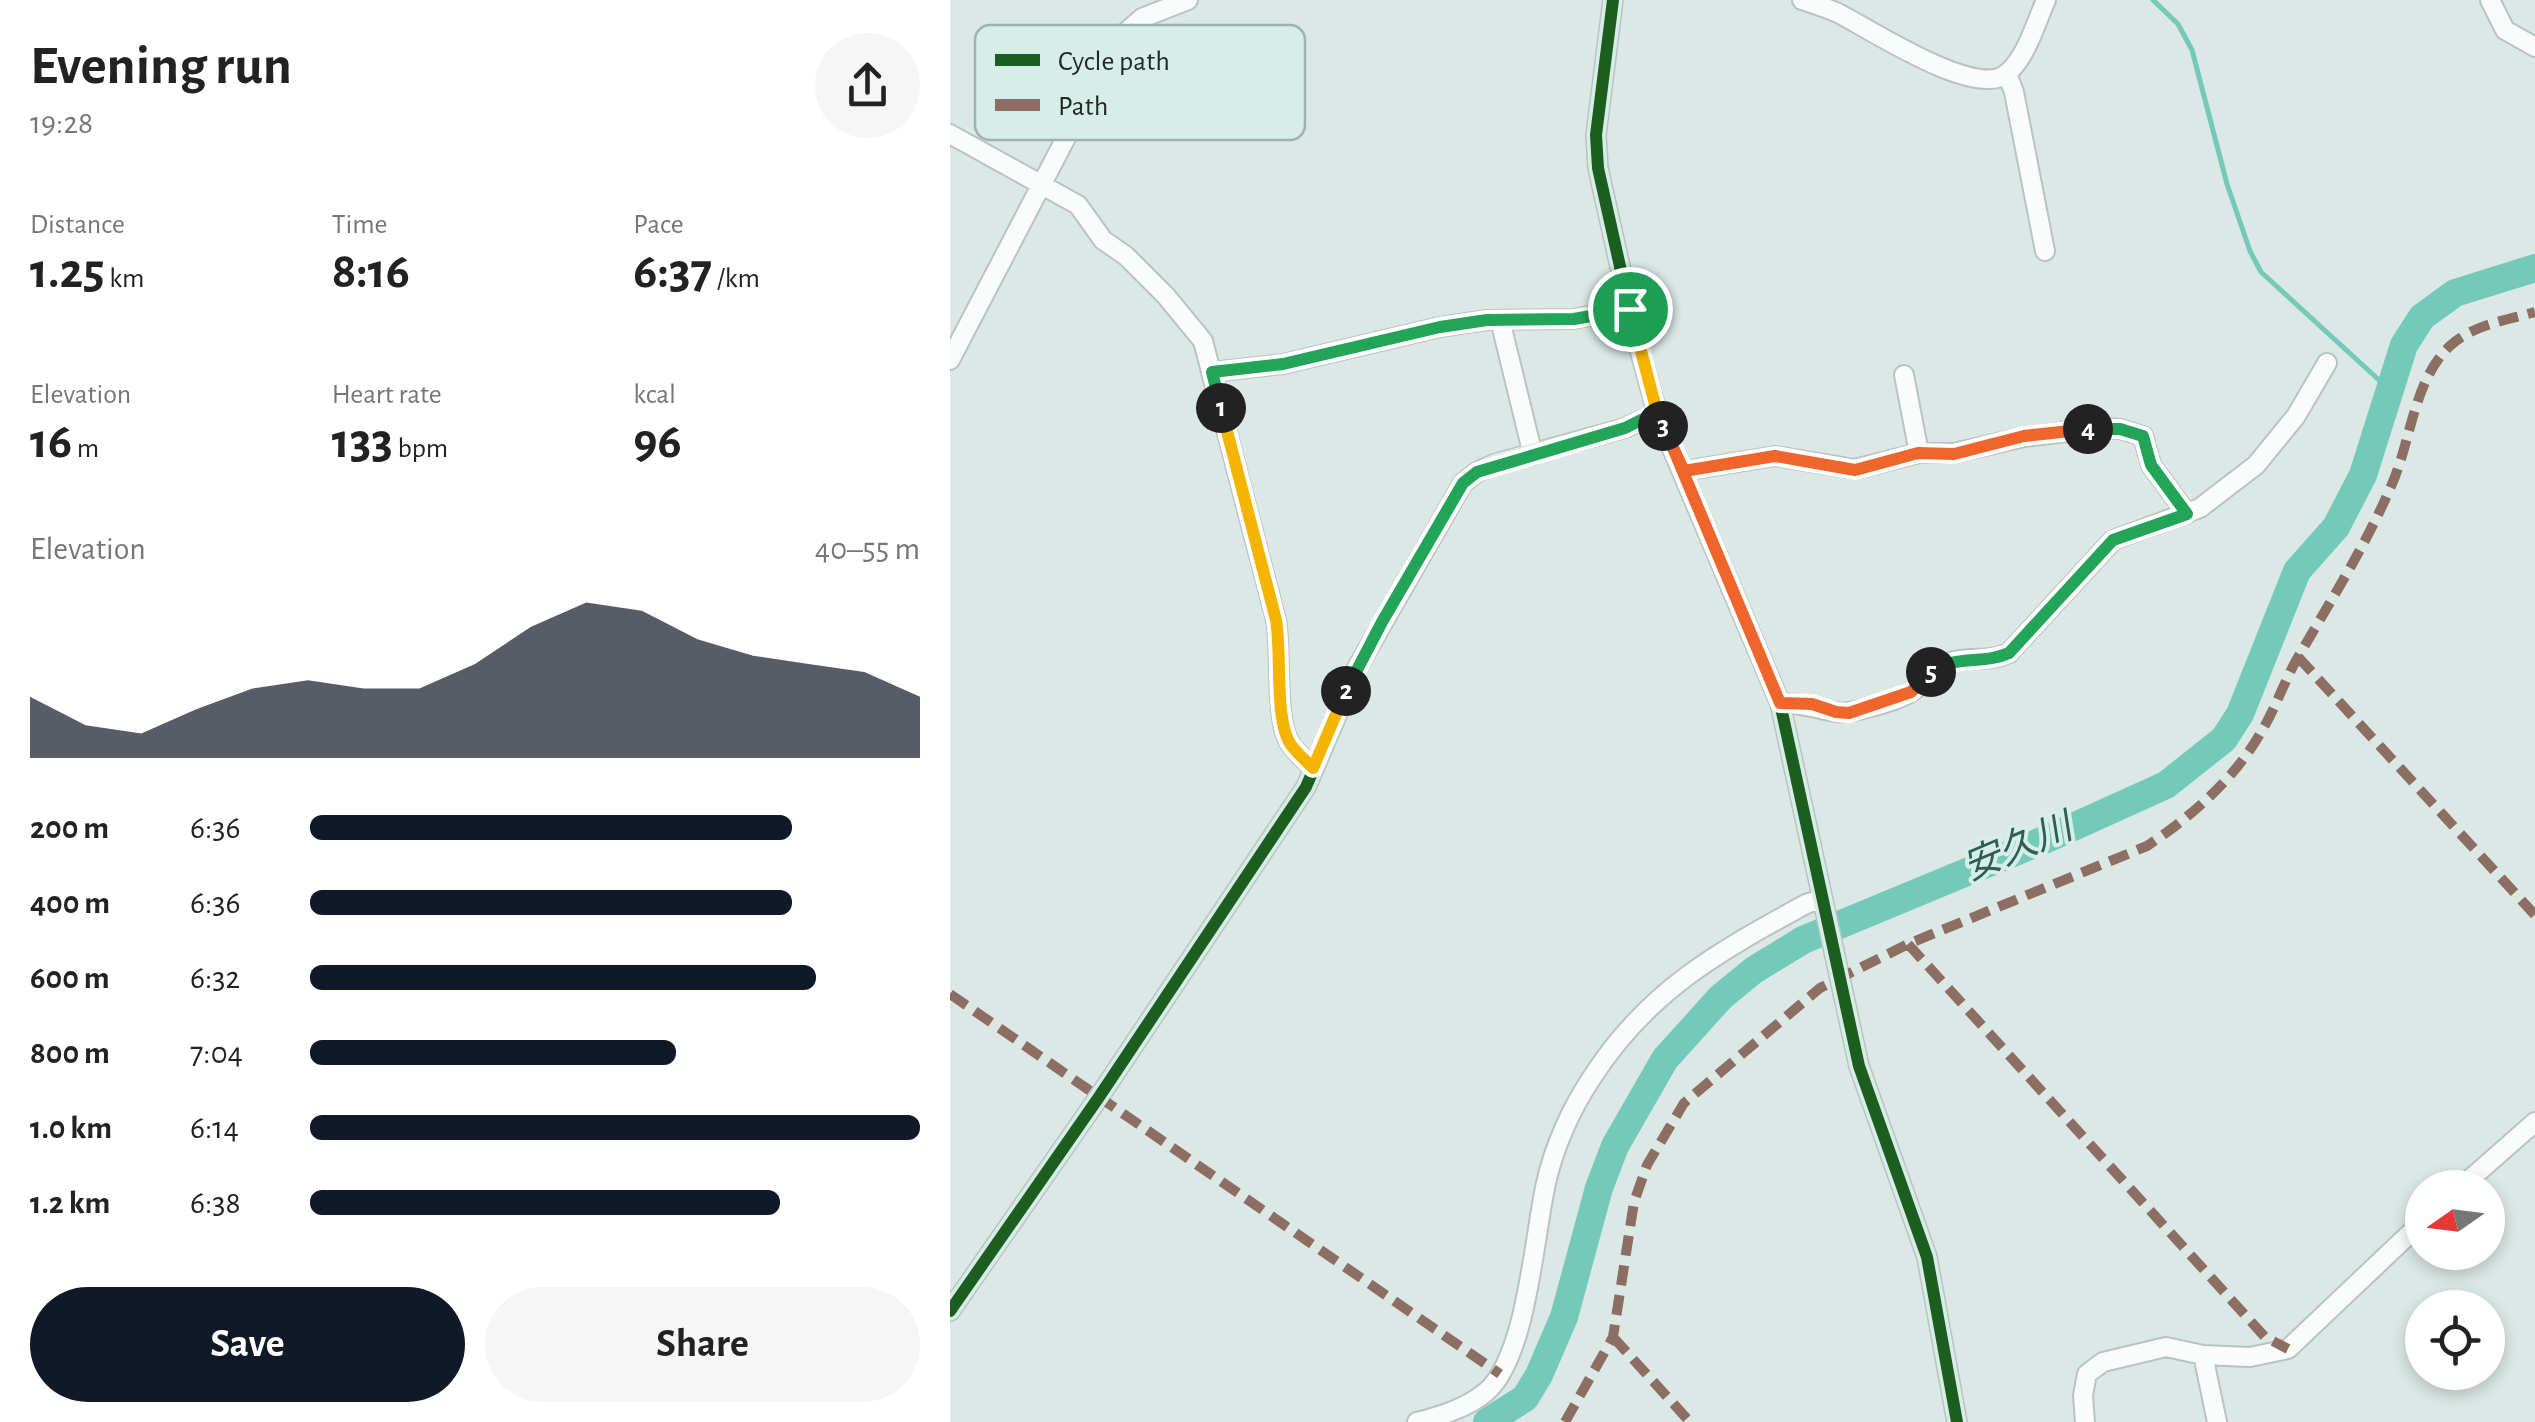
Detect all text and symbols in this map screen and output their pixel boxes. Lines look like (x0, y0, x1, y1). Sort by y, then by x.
legend (975, 25, 1305, 140)
button: share (815, 33, 920, 138)
text: Evening run (30, 39, 292, 94)
text: Cycle path (1058, 48, 1170, 76)
text: Path (1058, 93, 1108, 121)
text: 19:28 (30, 107, 93, 139)
text: Distance (30, 211, 125, 239)
text: Time (332, 211, 387, 239)
text: Pace (633, 211, 684, 239)
text: 1.25 (30, 247, 105, 297)
text: 8:16 (332, 247, 410, 297)
text: 6:37 (633, 247, 712, 297)
text: km (105, 265, 144, 293)
text: /km (712, 265, 760, 293)
pin (1588, 267, 1673, 352)
icon: arrive (1603, 282, 1658, 337)
text: Elevation (30, 381, 131, 409)
text: Heart rate (332, 381, 442, 409)
text: kcal (633, 381, 676, 409)
pin: 1 (1196, 383, 1246, 433)
text: 1 (1216, 394, 1226, 422)
pin: 3 (1638, 401, 1688, 451)
pin: 4 (2063, 404, 2113, 454)
text: 3 (1657, 412, 1669, 440)
text: 4 (2081, 415, 2095, 443)
text: 16 (30, 417, 72, 467)
text: 133 (332, 417, 393, 467)
text: 96 (633, 417, 682, 467)
text: m (72, 435, 99, 463)
text: bpm (393, 435, 448, 463)
text: Elevation (30, 533, 146, 565)
text: 40–55 m (815, 533, 920, 565)
pin: 5 (1906, 647, 1956, 697)
text: 5 (1925, 658, 1937, 686)
pin: 2 (1321, 666, 1371, 716)
text: 2 (1339, 677, 1353, 705)
water label: 安久川 (1957, 805, 2082, 888)
text: 200 m (30, 812, 109, 844)
text: 6:36 (190, 812, 241, 844)
text: 400 m (30, 887, 110, 919)
text: 6:36 (190, 887, 241, 919)
text: 600 m (30, 962, 109, 994)
text: 6:32 (190, 962, 240, 994)
text: 800 m (30, 1037, 110, 1069)
text: 7:04 (190, 1037, 243, 1069)
text: 1.0 km (30, 1112, 112, 1144)
text: 6:14 (190, 1112, 239, 1144)
north arrow (2405, 1170, 2505, 1270)
map controls (2405, 1170, 2505, 1390)
text: 1.2 km (30, 1187, 110, 1219)
text: 6:38 (190, 1187, 241, 1219)
button: Save (30, 1287, 465, 1402)
button: Share (485, 1287, 920, 1402)
button: locate (2405, 1290, 2505, 1390)

